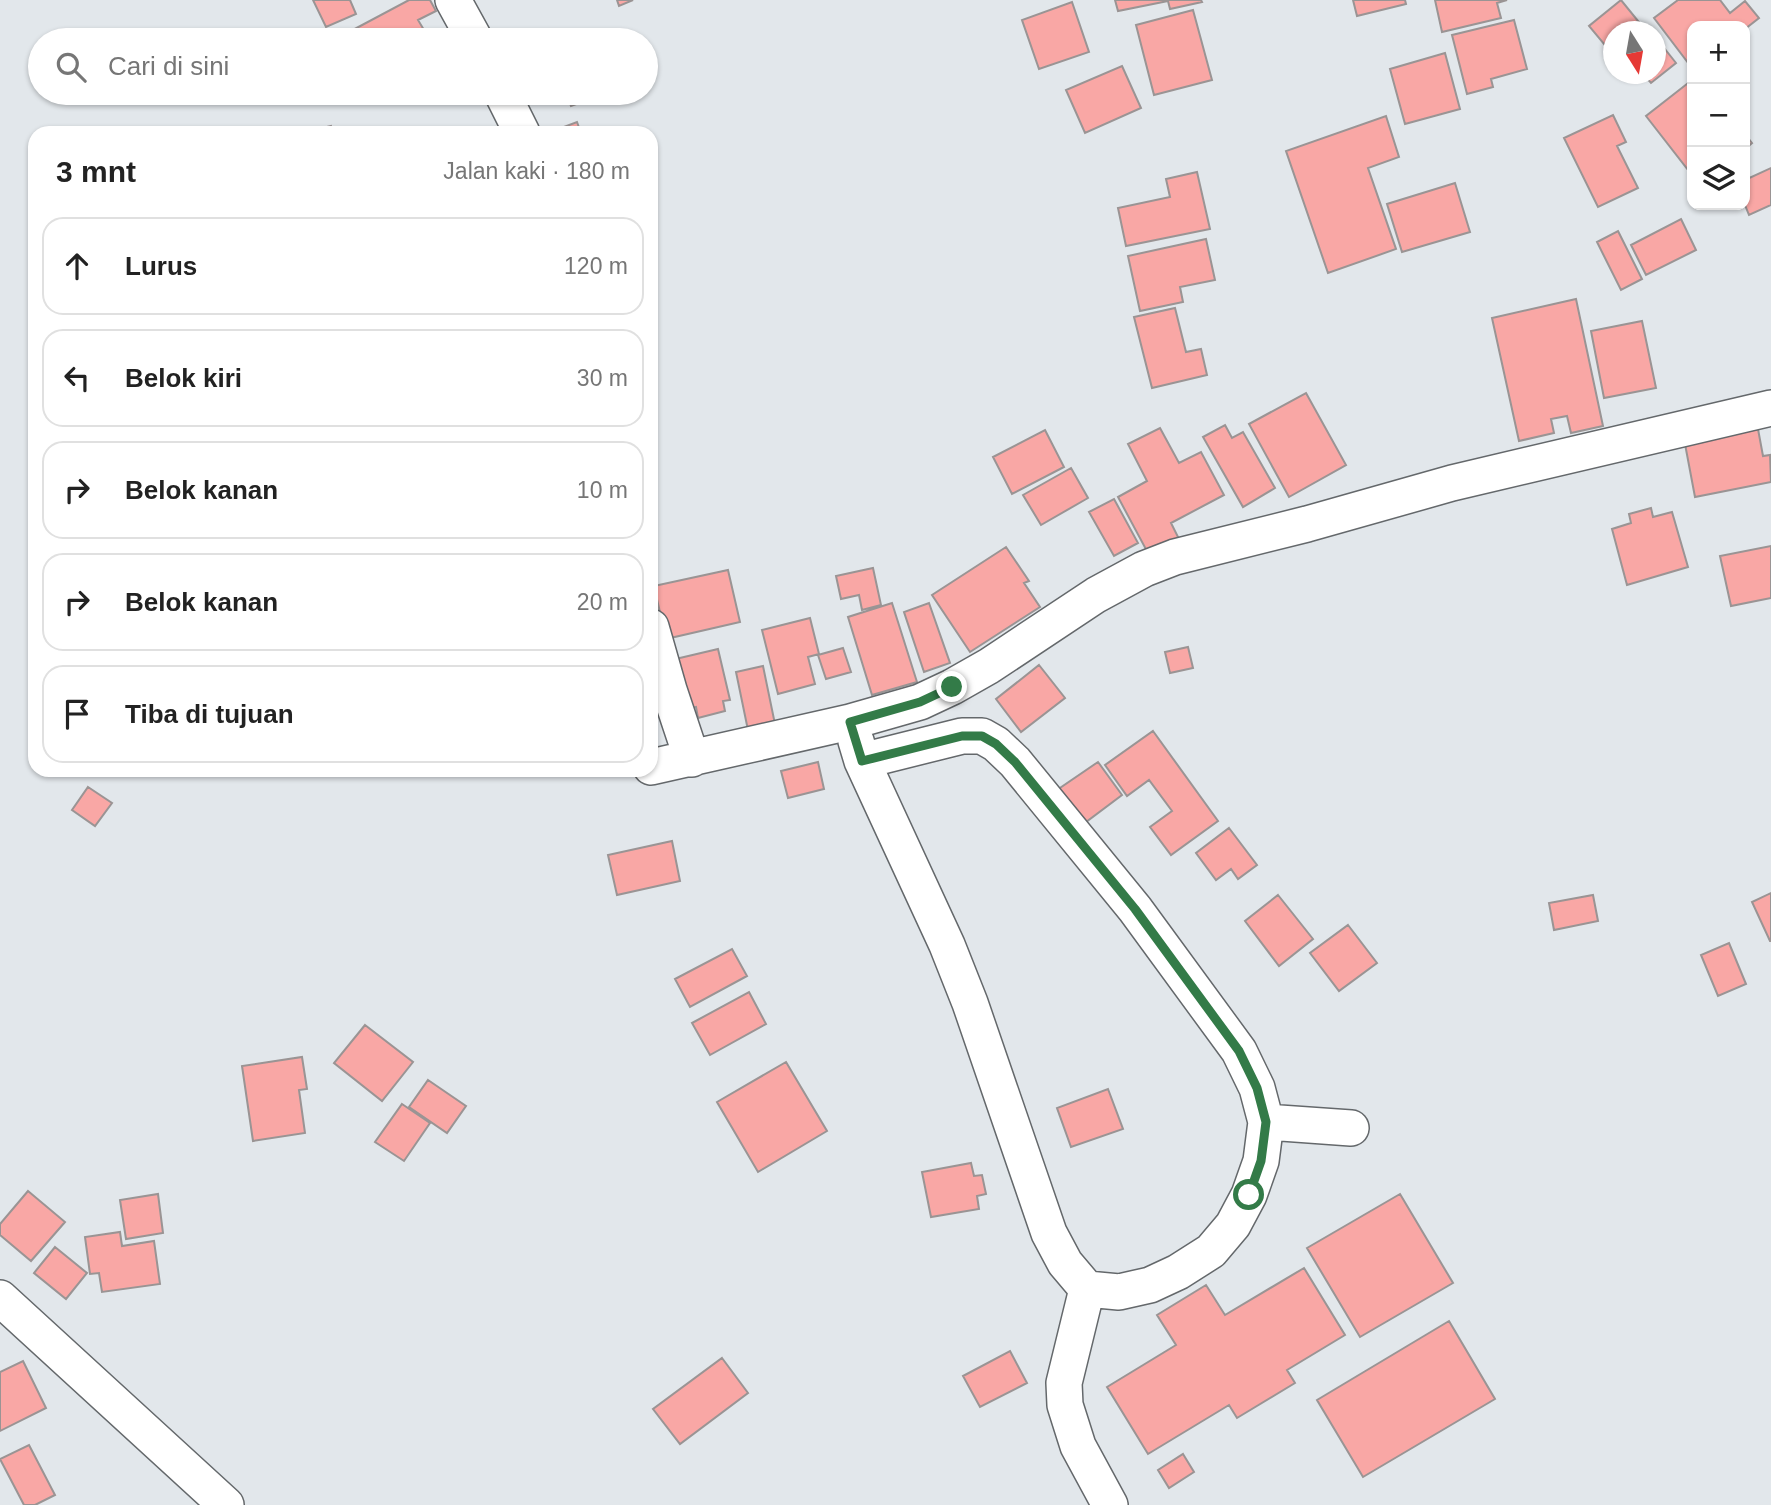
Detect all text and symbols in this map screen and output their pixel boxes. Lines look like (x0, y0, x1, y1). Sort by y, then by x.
north arrow (1603, 21, 1666, 84)
map controls (1687, 21, 1750, 210)
button: + (1687, 21, 1750, 84)
search box (28, 28, 658, 105)
icon: search (52, 48, 90, 86)
text: Cari di sini (108, 51, 229, 81)
button: − (1687, 84, 1750, 147)
button: layers (1687, 147, 1750, 210)
text: 3 mnt (56, 155, 136, 188)
text: Jalan kaki · 180 m (443, 158, 630, 184)
icon: ahead (58, 247, 96, 285)
text: Lurus (125, 251, 197, 281)
text: 120 m (564, 253, 628, 279)
icon: left (58, 359, 96, 397)
text: Belok kiri (125, 363, 242, 393)
text: 30 m (577, 365, 628, 391)
icon: right (58, 471, 96, 509)
text: Belok kanan (125, 475, 278, 505)
text: 10 m (577, 477, 628, 503)
icon: right (58, 583, 96, 621)
text: Belok kanan (125, 587, 278, 617)
text: 20 m (577, 589, 628, 615)
route end (936, 671, 967, 702)
icon: arrive (58, 695, 96, 733)
text: Tiba di tujuan (125, 699, 294, 729)
route start (1233, 1179, 1264, 1210)

